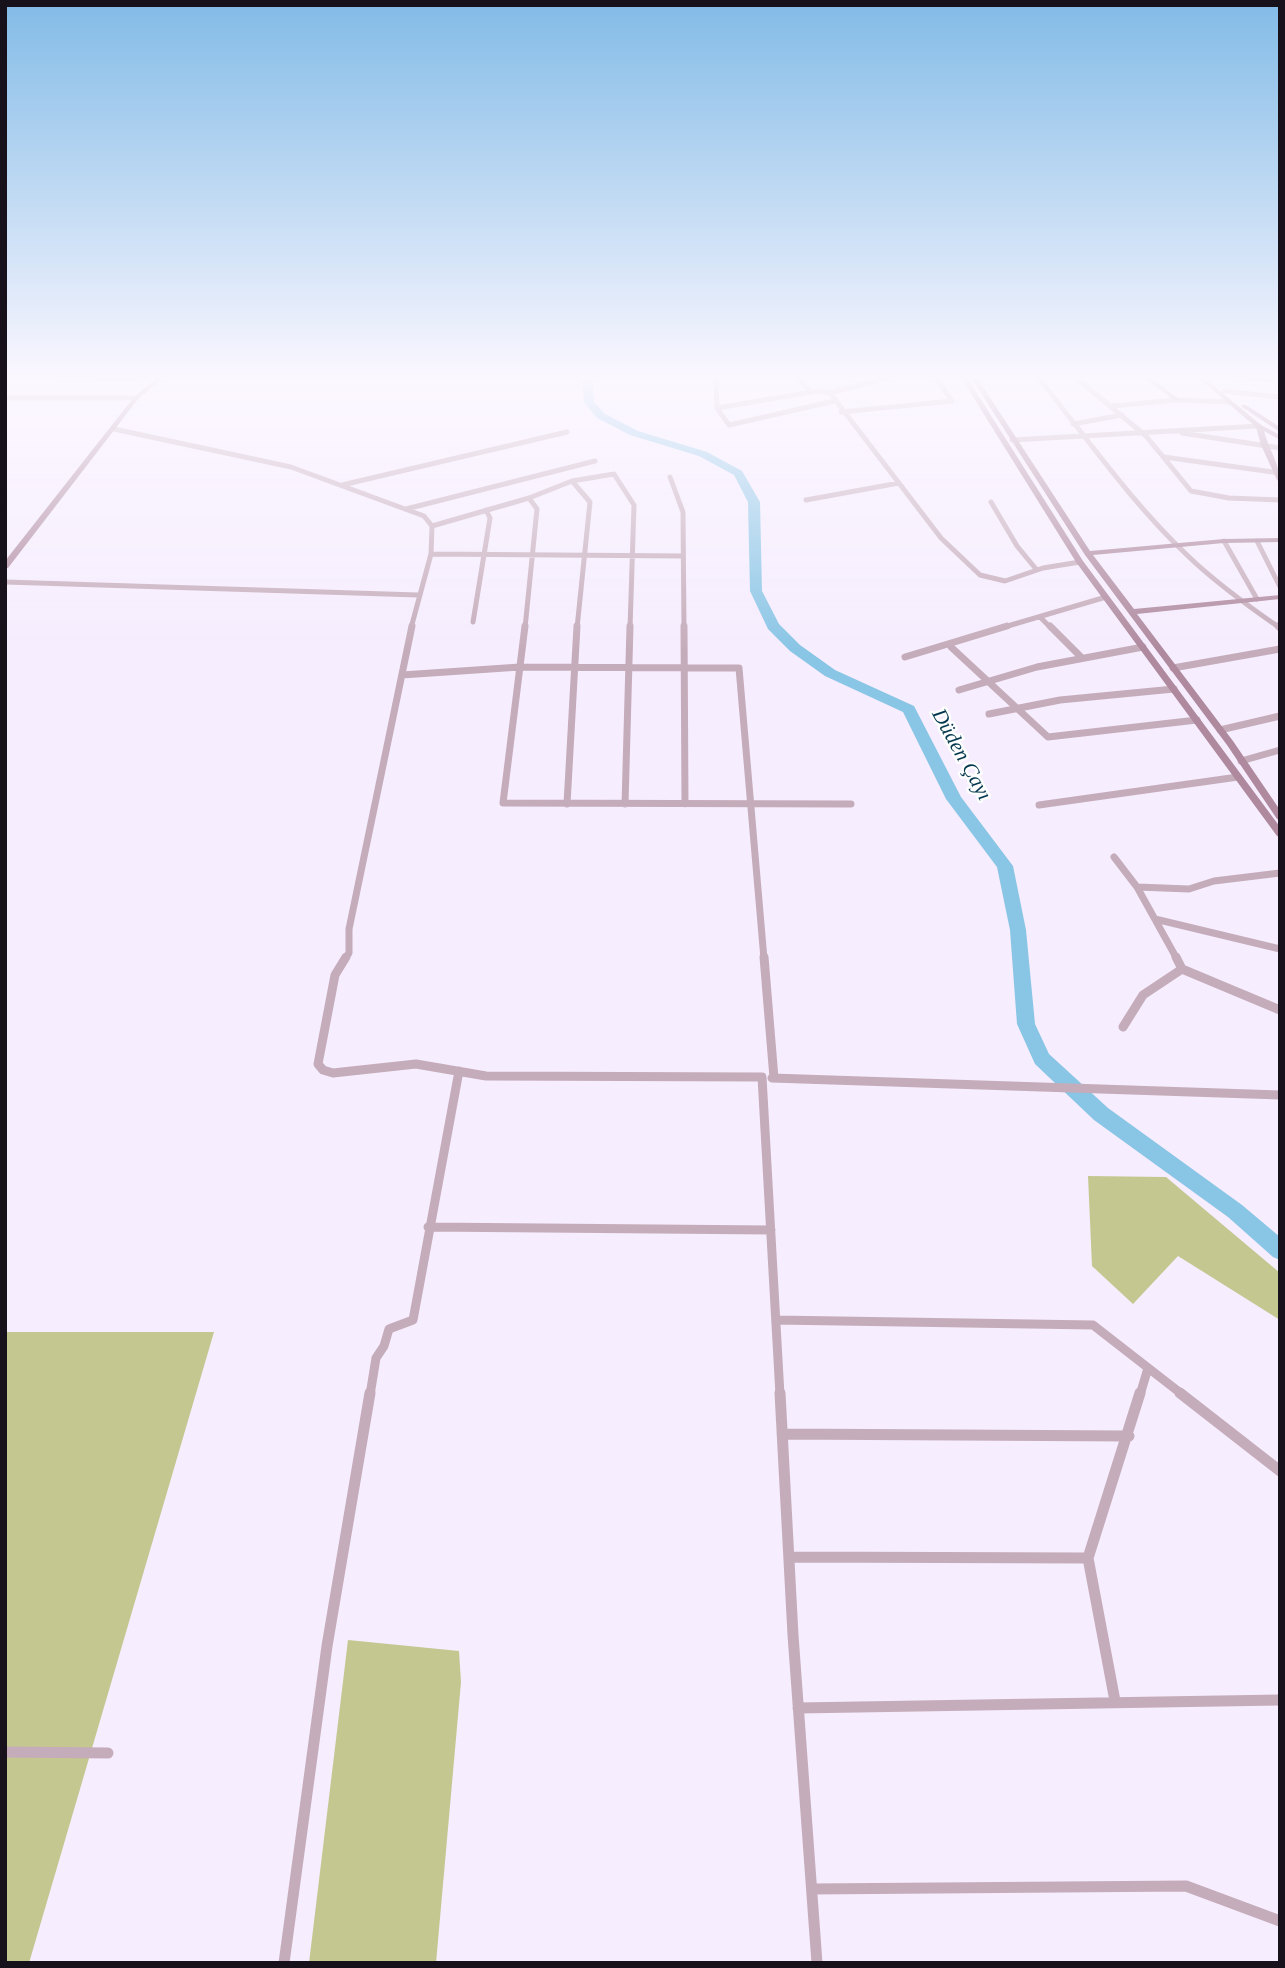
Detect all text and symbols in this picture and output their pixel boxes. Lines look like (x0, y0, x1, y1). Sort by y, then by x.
water label: Düden Çayı (926, 705, 996, 805)

